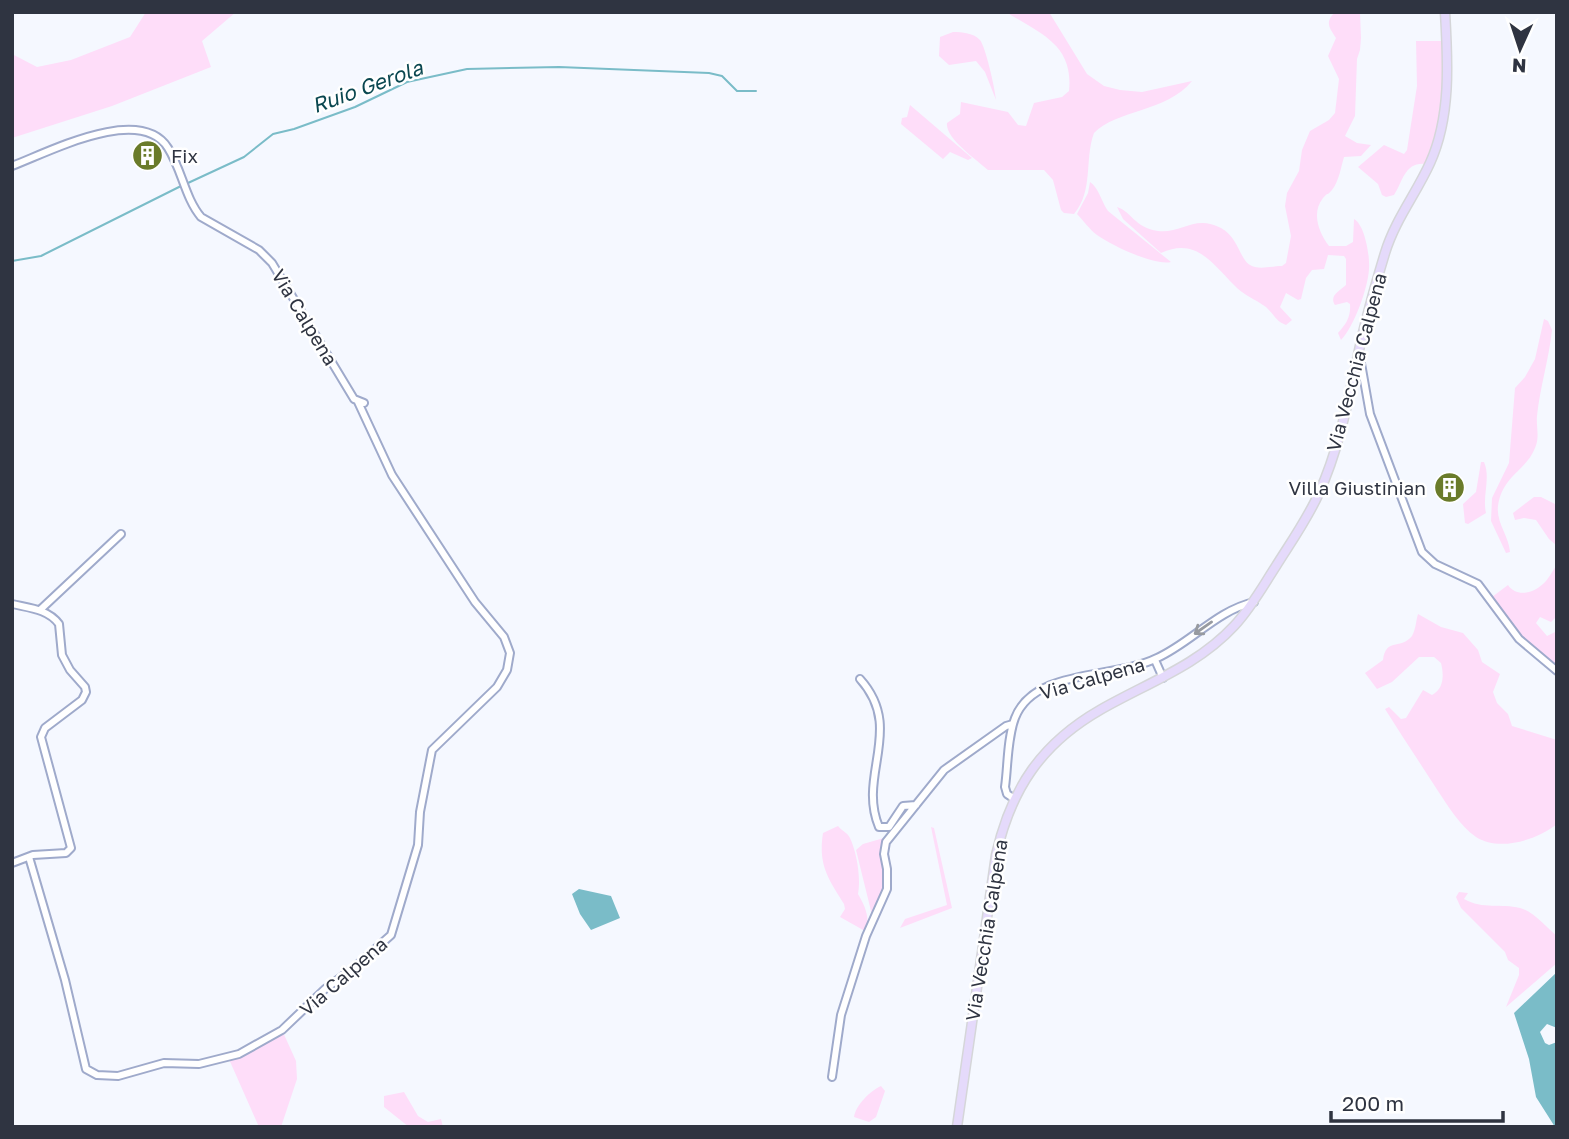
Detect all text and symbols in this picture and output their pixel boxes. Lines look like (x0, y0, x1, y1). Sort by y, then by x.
north arrow (1485, 14, 1555, 84)
water label: Ruio Gerola (308, 54, 427, 118)
text: N (1511, 55, 1527, 78)
building icon: Fix (131, 138, 165, 172)
place label: Fix (171, 144, 198, 167)
street label: Via Calpena (267, 265, 343, 369)
street label: Via Vecchia Calpena (1321, 270, 1391, 454)
building icon: Villa Giustinian (1432, 470, 1466, 504)
place label: Villa Giustinian (1289, 476, 1426, 499)
one-way arrow (1194, 621, 1213, 635)
street label: Via Calpena (1037, 652, 1147, 704)
street label: Via Vecchia Calpena (960, 837, 1012, 1023)
street label: Via Calpena (295, 932, 391, 1020)
scale bar (1331, 1080, 1502, 1124)
text: 200 m (1342, 1090, 1404, 1116)

